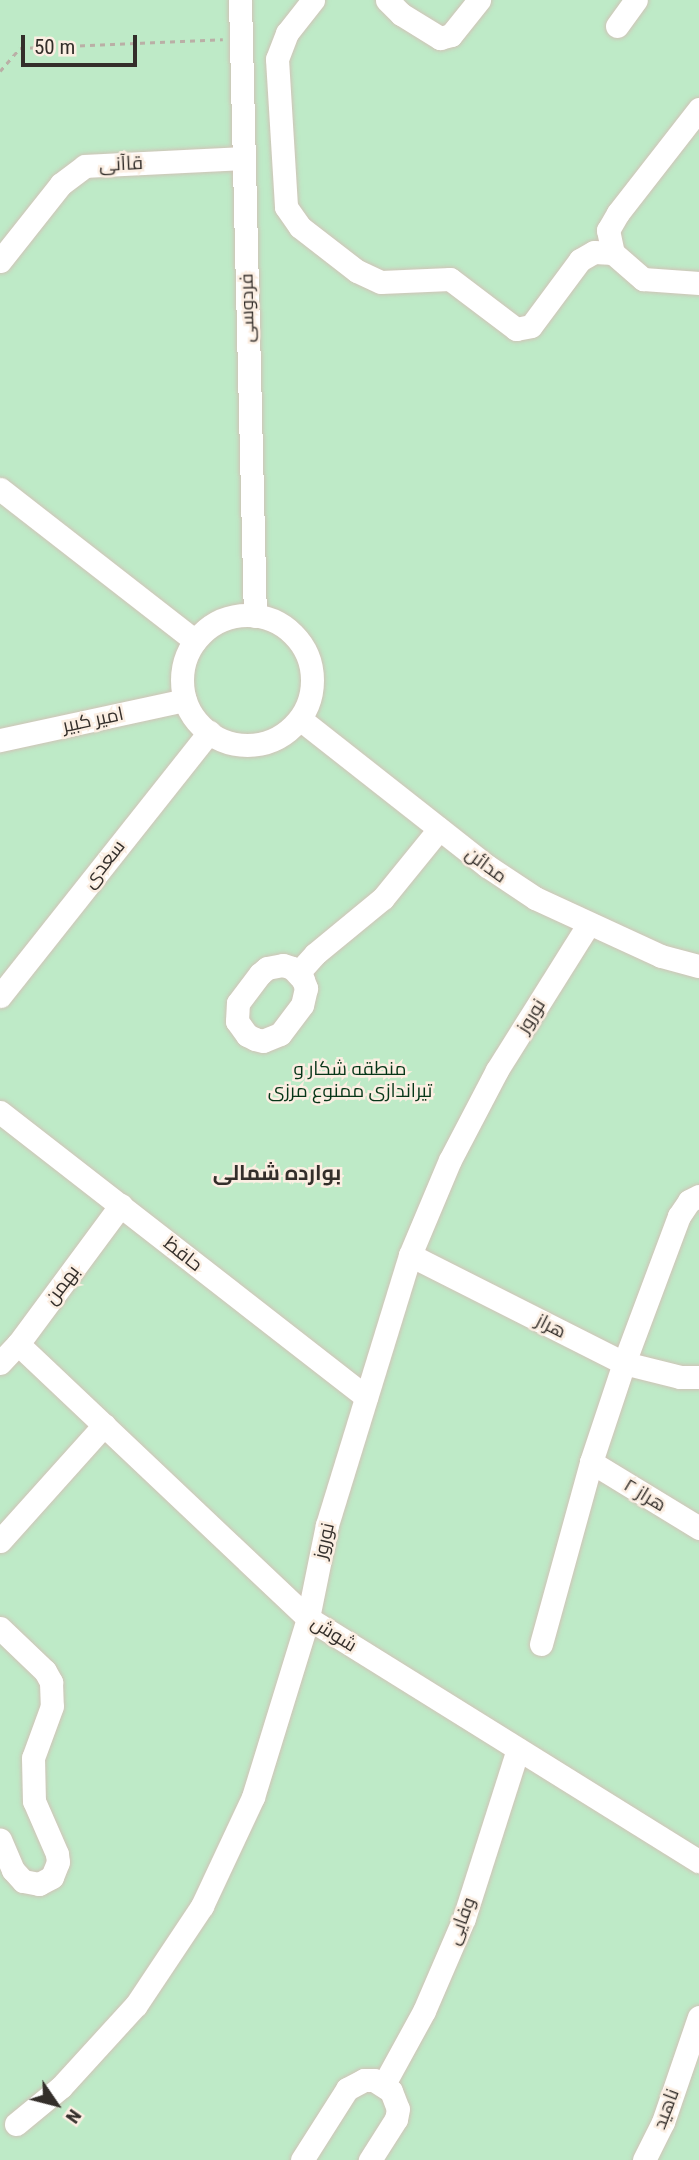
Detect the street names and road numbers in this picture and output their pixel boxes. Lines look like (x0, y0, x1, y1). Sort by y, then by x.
street label: قاآنی (98, 151, 144, 177)
street label: فردوسی (235, 273, 259, 343)
street label: امیر کبیر (60, 702, 126, 738)
street label: سعدی (78, 835, 130, 893)
street label: مدائن (461, 842, 511, 888)
street label: نوروز (512, 995, 550, 1037)
street label: حافظ (159, 1232, 207, 1276)
street label: بهمن (40, 1261, 84, 1309)
street label: هراز (532, 1309, 570, 1343)
street label: هراز ۲ (620, 1474, 670, 1516)
street label: نوروز (309, 1521, 339, 1561)
street label: شوش (307, 1611, 361, 1657)
street label: وفایی (442, 1894, 480, 1948)
street label: ناهید (648, 2086, 684, 2132)

